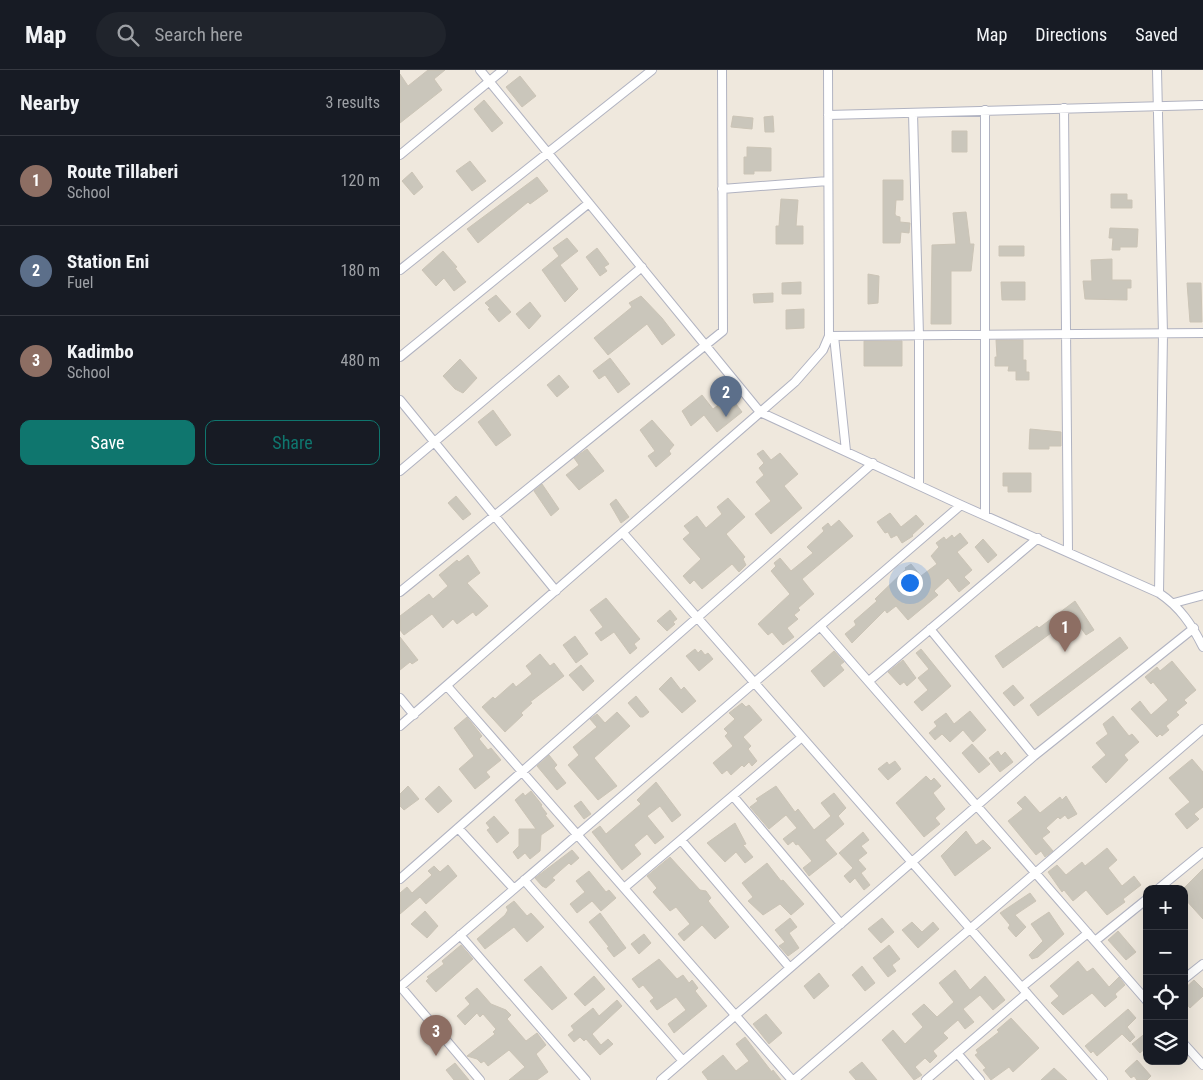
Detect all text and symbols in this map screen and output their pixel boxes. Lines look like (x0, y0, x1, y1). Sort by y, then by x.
search box (96, 12, 446, 57)
text: Map (25, 21, 66, 49)
icon: search (114, 21, 142, 49)
text: Search here (154, 23, 243, 46)
text: Map (976, 24, 1007, 45)
text: Directions (1035, 24, 1107, 45)
text: Saved (1135, 24, 1178, 45)
text: Nearby (20, 91, 79, 115)
text: 3 results (325, 93, 380, 112)
text: Route Tillaberi (67, 160, 178, 183)
text: 1 (32, 171, 40, 190)
text: 120 m (341, 171, 380, 190)
text: School (67, 183, 110, 202)
text: Station Eni (67, 250, 149, 273)
text: 2 (32, 261, 40, 280)
text: 180 m (341, 261, 380, 280)
text: Fuel (67, 273, 93, 292)
text: Kadimbo (67, 340, 134, 363)
text: 3 (32, 351, 40, 370)
text: 480 m (341, 351, 380, 370)
text: School (67, 363, 110, 382)
pin: 2 (710, 376, 742, 417)
button: Save (20, 420, 195, 465)
button: Share (205, 420, 380, 465)
your location (897, 570, 923, 596)
pin: 1 (1049, 611, 1081, 652)
map controls (1143, 885, 1188, 1065)
button: + (1143, 885, 1188, 930)
button: − (1143, 930, 1188, 975)
button: locate (1143, 975, 1188, 1020)
pin: 3 (420, 1015, 452, 1056)
button: layers (1143, 1020, 1188, 1065)

